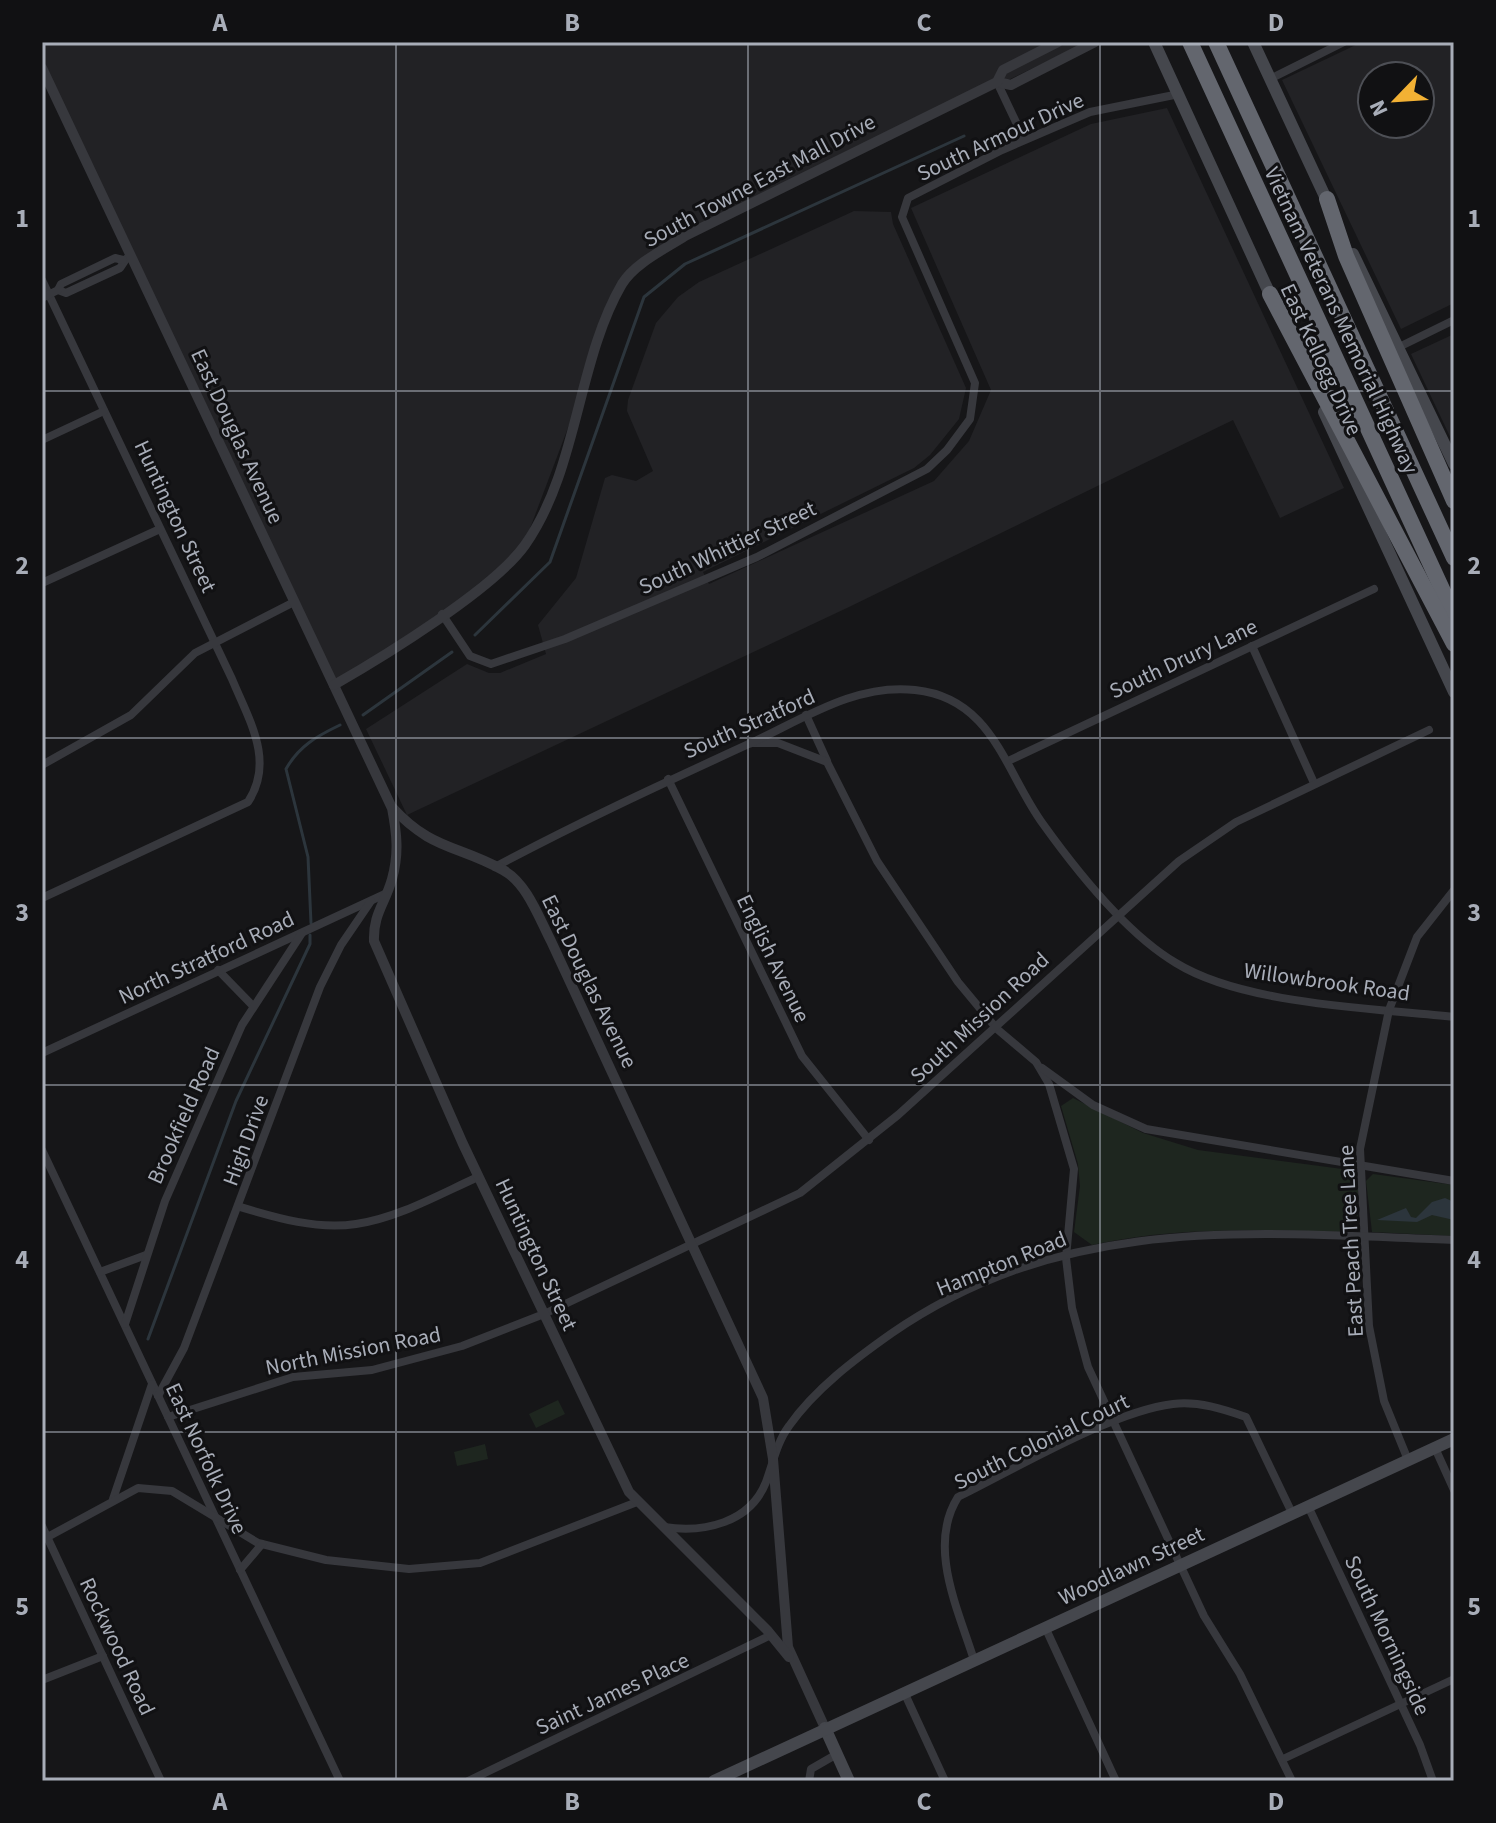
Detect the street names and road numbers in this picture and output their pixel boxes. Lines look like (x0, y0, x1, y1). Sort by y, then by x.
street label: South Armour Drive (912, 84, 1089, 190)
street label: South Towne East Mall Drive (638, 106, 881, 256)
street label: Vietnam Veterans Memorial Highway (1256, 162, 1427, 480)
street label: East Kellogg Drive (1272, 278, 1370, 441)
street label: East Douglas Avenue (182, 344, 292, 529)
street label: Huntington Street (126, 435, 225, 598)
street label: South Whittier Street (634, 493, 822, 603)
street label: South Drury Lane (1104, 611, 1263, 707)
street label: South Stratford (678, 681, 820, 767)
street label: East Douglas Avenue (533, 889, 645, 1074)
street label: English Avenue (728, 889, 818, 1028)
street label: North Stratford Road (113, 903, 300, 1013)
street label: South Mission Road (903, 945, 1057, 1091)
street label: Willowbrook Road (1242, 954, 1412, 1009)
street label: Brookfield Road (139, 1042, 228, 1189)
street label: High Drive (215, 1090, 277, 1190)
street label: East Peach Tree Lane (1330, 1144, 1372, 1338)
street label: Huntington Street (487, 1173, 586, 1336)
street label: Hampton Road (931, 1223, 1071, 1305)
street label: North Mission Road (263, 1318, 444, 1384)
street label: East Norfolk Drive (157, 1377, 255, 1539)
street label: South Colonial Court (948, 1385, 1135, 1498)
street label: Woodlawn Street (1053, 1518, 1210, 1614)
street label: South Morningside (1336, 1550, 1438, 1721)
street label: Rockwood Road (71, 1572, 163, 1721)
street label: Saint James Place (530, 1644, 695, 1744)

